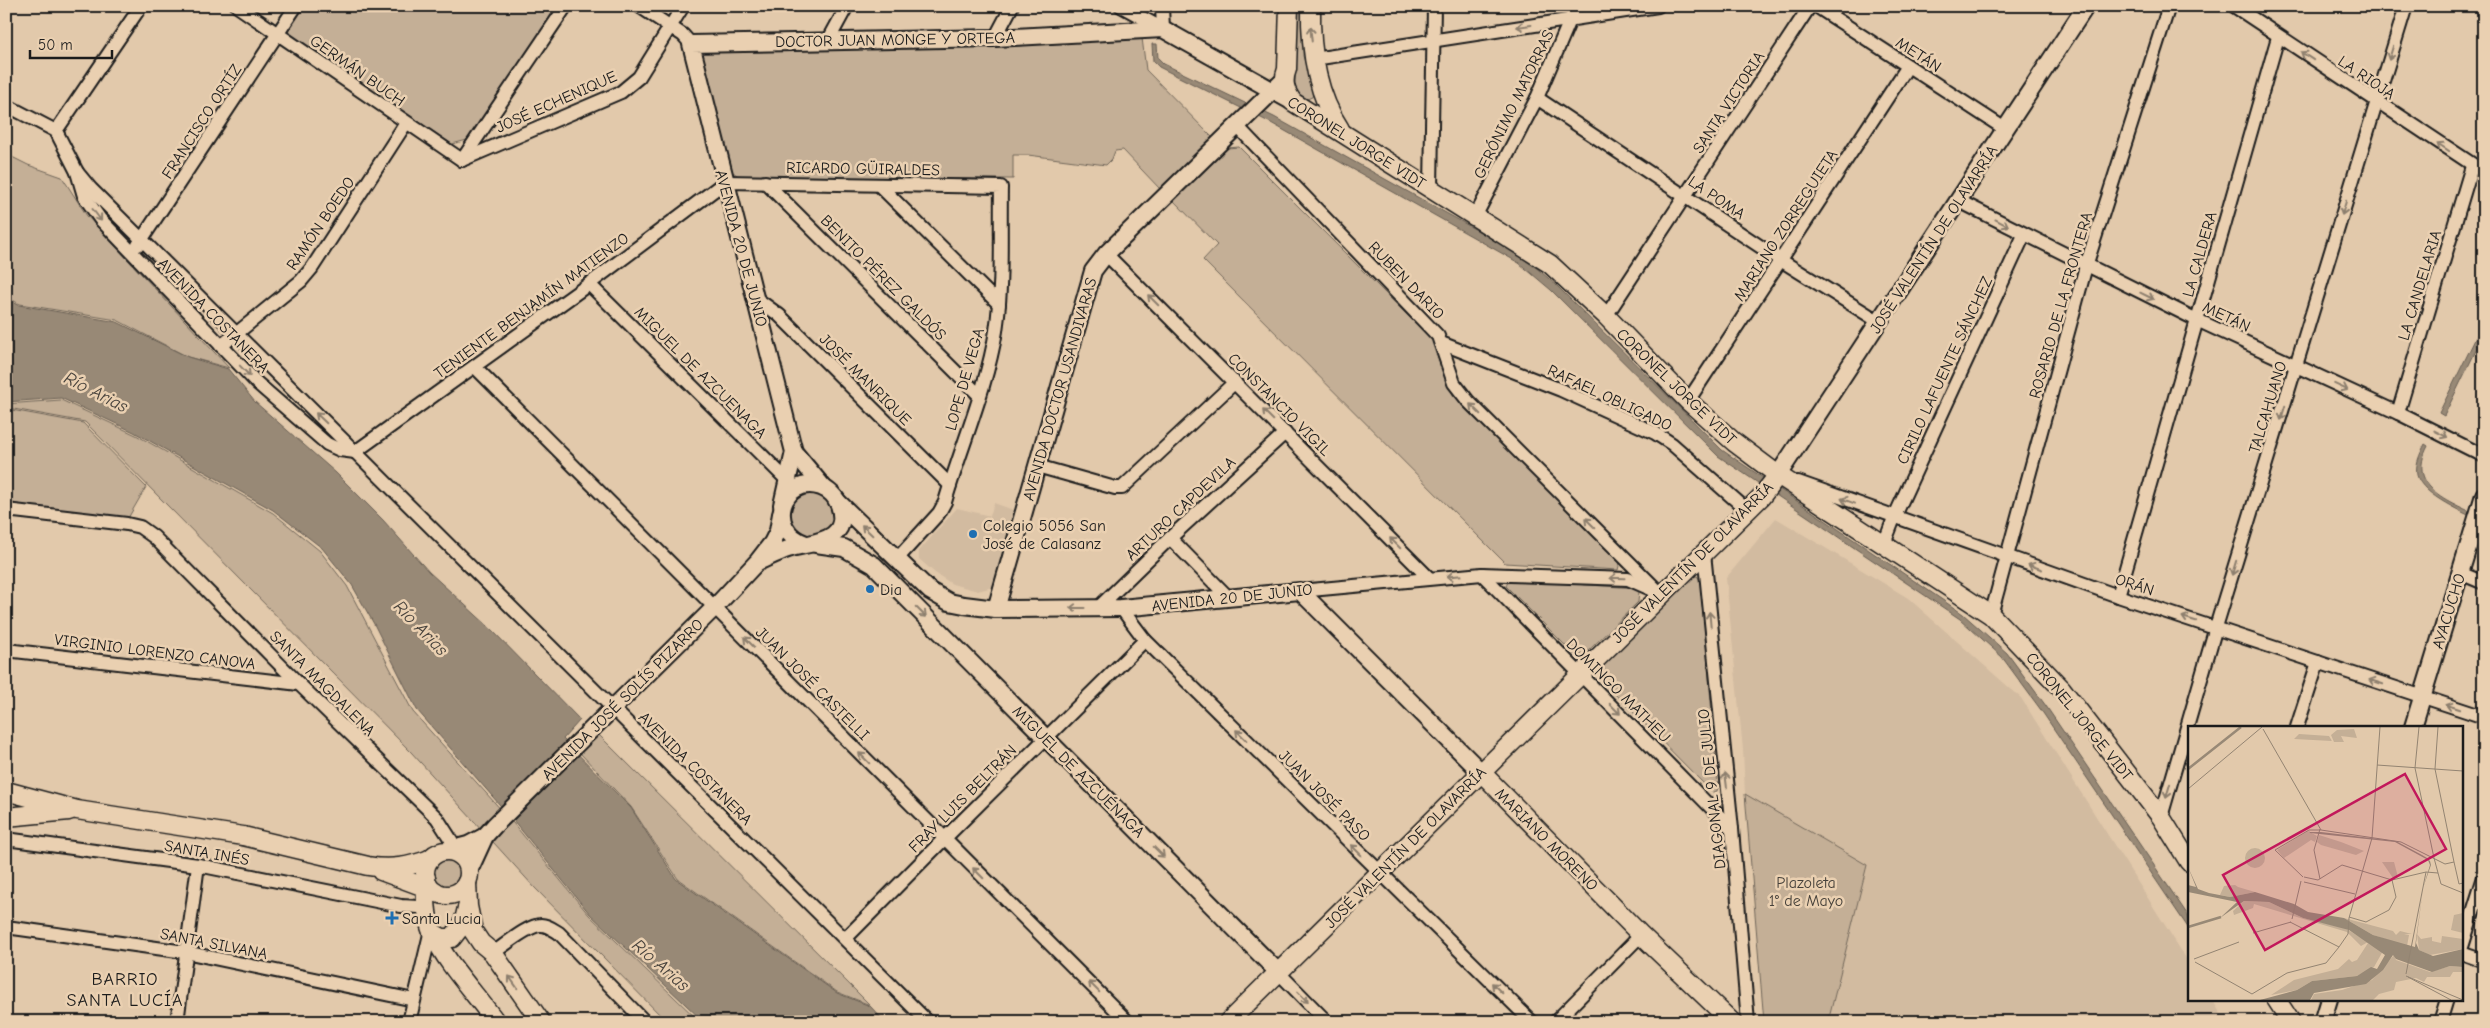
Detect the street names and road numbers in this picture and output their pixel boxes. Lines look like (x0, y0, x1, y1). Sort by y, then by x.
street label: GERÓNIMO MATORRAS (1469, 27, 1558, 182)
street label: DOCTOR JUAN MONGE Y ORTEGA (775, 29, 1015, 51)
street label: GERMÁN BUCH (307, 31, 409, 110)
street label: METÁN (1892, 33, 1945, 76)
street label: SANTA VICTORIA (1689, 48, 1768, 157)
street label: LA RIOJA (2335, 52, 2398, 103)
street label: FRANCISCO ORTÍZ (157, 60, 246, 182)
street label: JOSÉ ECHENIQUE (493, 66, 620, 137)
street label: CORONEL JORGE VIDT (1284, 93, 1429, 193)
street label: JOSÉ VALENTÍN DE OLAVARRÍA (1865, 142, 2001, 337)
street label: MARIANO ZORREGUIETA (1730, 147, 1841, 304)
street label: RICARDO GÜIRALDES (786, 159, 940, 179)
street label: AVENIDA 20 DE JUNIO (711, 168, 771, 329)
street label: LA POMA (1685, 172, 1748, 223)
street label: RAMÓN BOEDO (282, 173, 359, 274)
street label: LA CALDERA (2179, 209, 2221, 299)
street label: ROSARIO DE LA FRONTERA (2026, 210, 2096, 401)
street label: BENITO PÉREZ GALDÓS (817, 211, 951, 344)
street label: TENIENTE BENJAMÍN MATIENZO (430, 228, 632, 382)
street label: LA CANDELARIA (2395, 228, 2445, 343)
street label: RUBEN DARIO (1365, 238, 1448, 323)
street label: AVENIDA COSTANERA (154, 255, 273, 377)
street label: CIRILO LAFUENTE SÁNCHEZ (1892, 273, 1996, 467)
street label: AVENIDA DOCTOR USANDIVARAS (1019, 275, 1101, 503)
street label: METÁN (2200, 297, 2254, 336)
street label: MIGUEL DE AZCUENAGA (631, 303, 770, 442)
street label: CORONEL JORGE VIDT (1613, 325, 1740, 449)
street label: LOPE DE VEGA (942, 326, 988, 433)
street label: JOSÉ MANRIQUE (816, 329, 916, 429)
street label: CONSTANCIO VIGIL (1224, 350, 1334, 460)
street label: TALCAHUANO (2245, 359, 2291, 456)
street label: RAFAEL OBLIGADO (1544, 361, 1675, 435)
street label: ARTURO CAPDEVILA (1122, 453, 1239, 564)
street label: JOSÉ VALENTÍN DE OLAVARRÍA (1608, 478, 1777, 647)
street label: ORÁN (2113, 569, 2157, 600)
street label: AYACUCHO (2429, 571, 2469, 651)
street label: AVENIDA 20 DE JUNIO (1151, 581, 1313, 615)
street label: AVENIDA JOSÉ SOLÍS PIZARRO (538, 615, 707, 784)
street label: JUAN JOSÉ CASTELLI (752, 623, 873, 744)
street label: SANTA MAGDALENA (266, 627, 379, 740)
street label: VIRGINIO LORENZO CANOVA (53, 631, 256, 673)
street label: DOMINGO MATHEU (1563, 635, 1674, 746)
street label: CORONEL JORGE VIDT (2022, 649, 2137, 785)
street label: MIGUEL DE AZCUÉNAGA (1009, 701, 1149, 841)
street label: AVENIDA COSTANERA (635, 708, 756, 829)
street label: DIAGONAL 9 DE JULIO (1695, 708, 1729, 870)
street label: FRAY LUIS BELTRÁN (904, 740, 1020, 856)
street label: JUAN JOSÉ PASO (1275, 746, 1374, 845)
street label: JOSÉ VALENTÍN DE OLAVARRÍA (1321, 763, 1490, 932)
street label: MARIANO MORENO (1491, 785, 1601, 895)
street label: SANTA INÉS (163, 836, 251, 869)
street label: SANTA SILVANA (159, 925, 269, 963)

